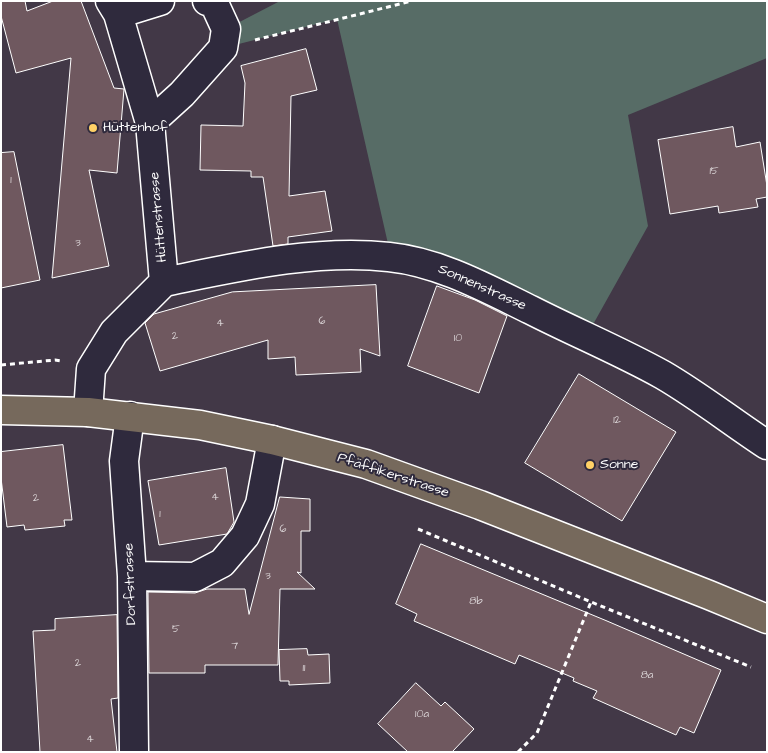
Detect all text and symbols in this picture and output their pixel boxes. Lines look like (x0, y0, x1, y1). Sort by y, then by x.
place label: Hüttenhof (103, 120, 168, 136)
marker: Hüttenhof (87, 122, 99, 134)
house number: 15 (709, 165, 719, 179)
street label: Hüttenstrasse (147, 171, 171, 263)
house number: 1 (10, 174, 12, 188)
house number: 3 (75, 237, 81, 251)
street label: Sonnenstrasse (435, 261, 529, 315)
house number: 6 (319, 315, 325, 329)
house number: 4 (216, 317, 224, 331)
house number: 2 (172, 330, 178, 344)
house number: 10 (454, 332, 462, 346)
house number: 12 (613, 414, 621, 428)
street label: Pfäffikerstrasse (335, 450, 451, 502)
place label: Sonne (600, 457, 638, 473)
marker: Sonne (584, 459, 596, 471)
house number: 4 (211, 491, 219, 505)
house number: 2 (33, 492, 39, 506)
house number: 1 (159, 508, 161, 522)
house number: 6 (280, 523, 286, 537)
street label: Dorfstrasse (121, 543, 141, 625)
house number: 3 (265, 570, 271, 584)
house number: 8b (469, 595, 483, 609)
house number: 5 (172, 623, 180, 637)
house number: 7 (232, 640, 238, 654)
house number: 2 (75, 657, 81, 671)
house number: 11 (303, 662, 305, 676)
house number: 8a (641, 669, 653, 683)
house number: 10a (415, 708, 429, 722)
house number: 4 (86, 733, 94, 747)

